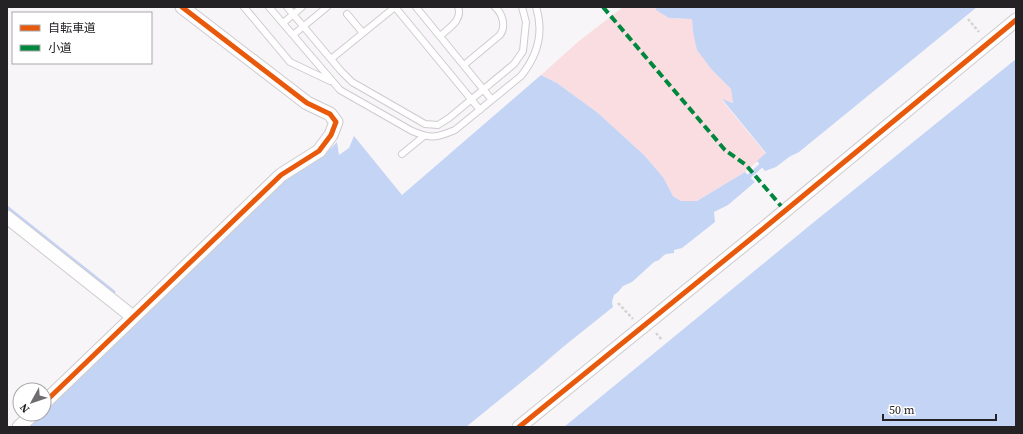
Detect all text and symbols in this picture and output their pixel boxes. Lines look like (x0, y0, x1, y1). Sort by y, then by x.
legend (12, 12, 152, 64)
text: 自転車道 (48, 20, 96, 36)
text: 小道 (48, 40, 72, 56)
north arrow (12, 382, 52, 422)
scale bar (883, 396, 996, 422)
text: N (16, 400, 33, 416)
text: 50 m (889, 402, 915, 418)

